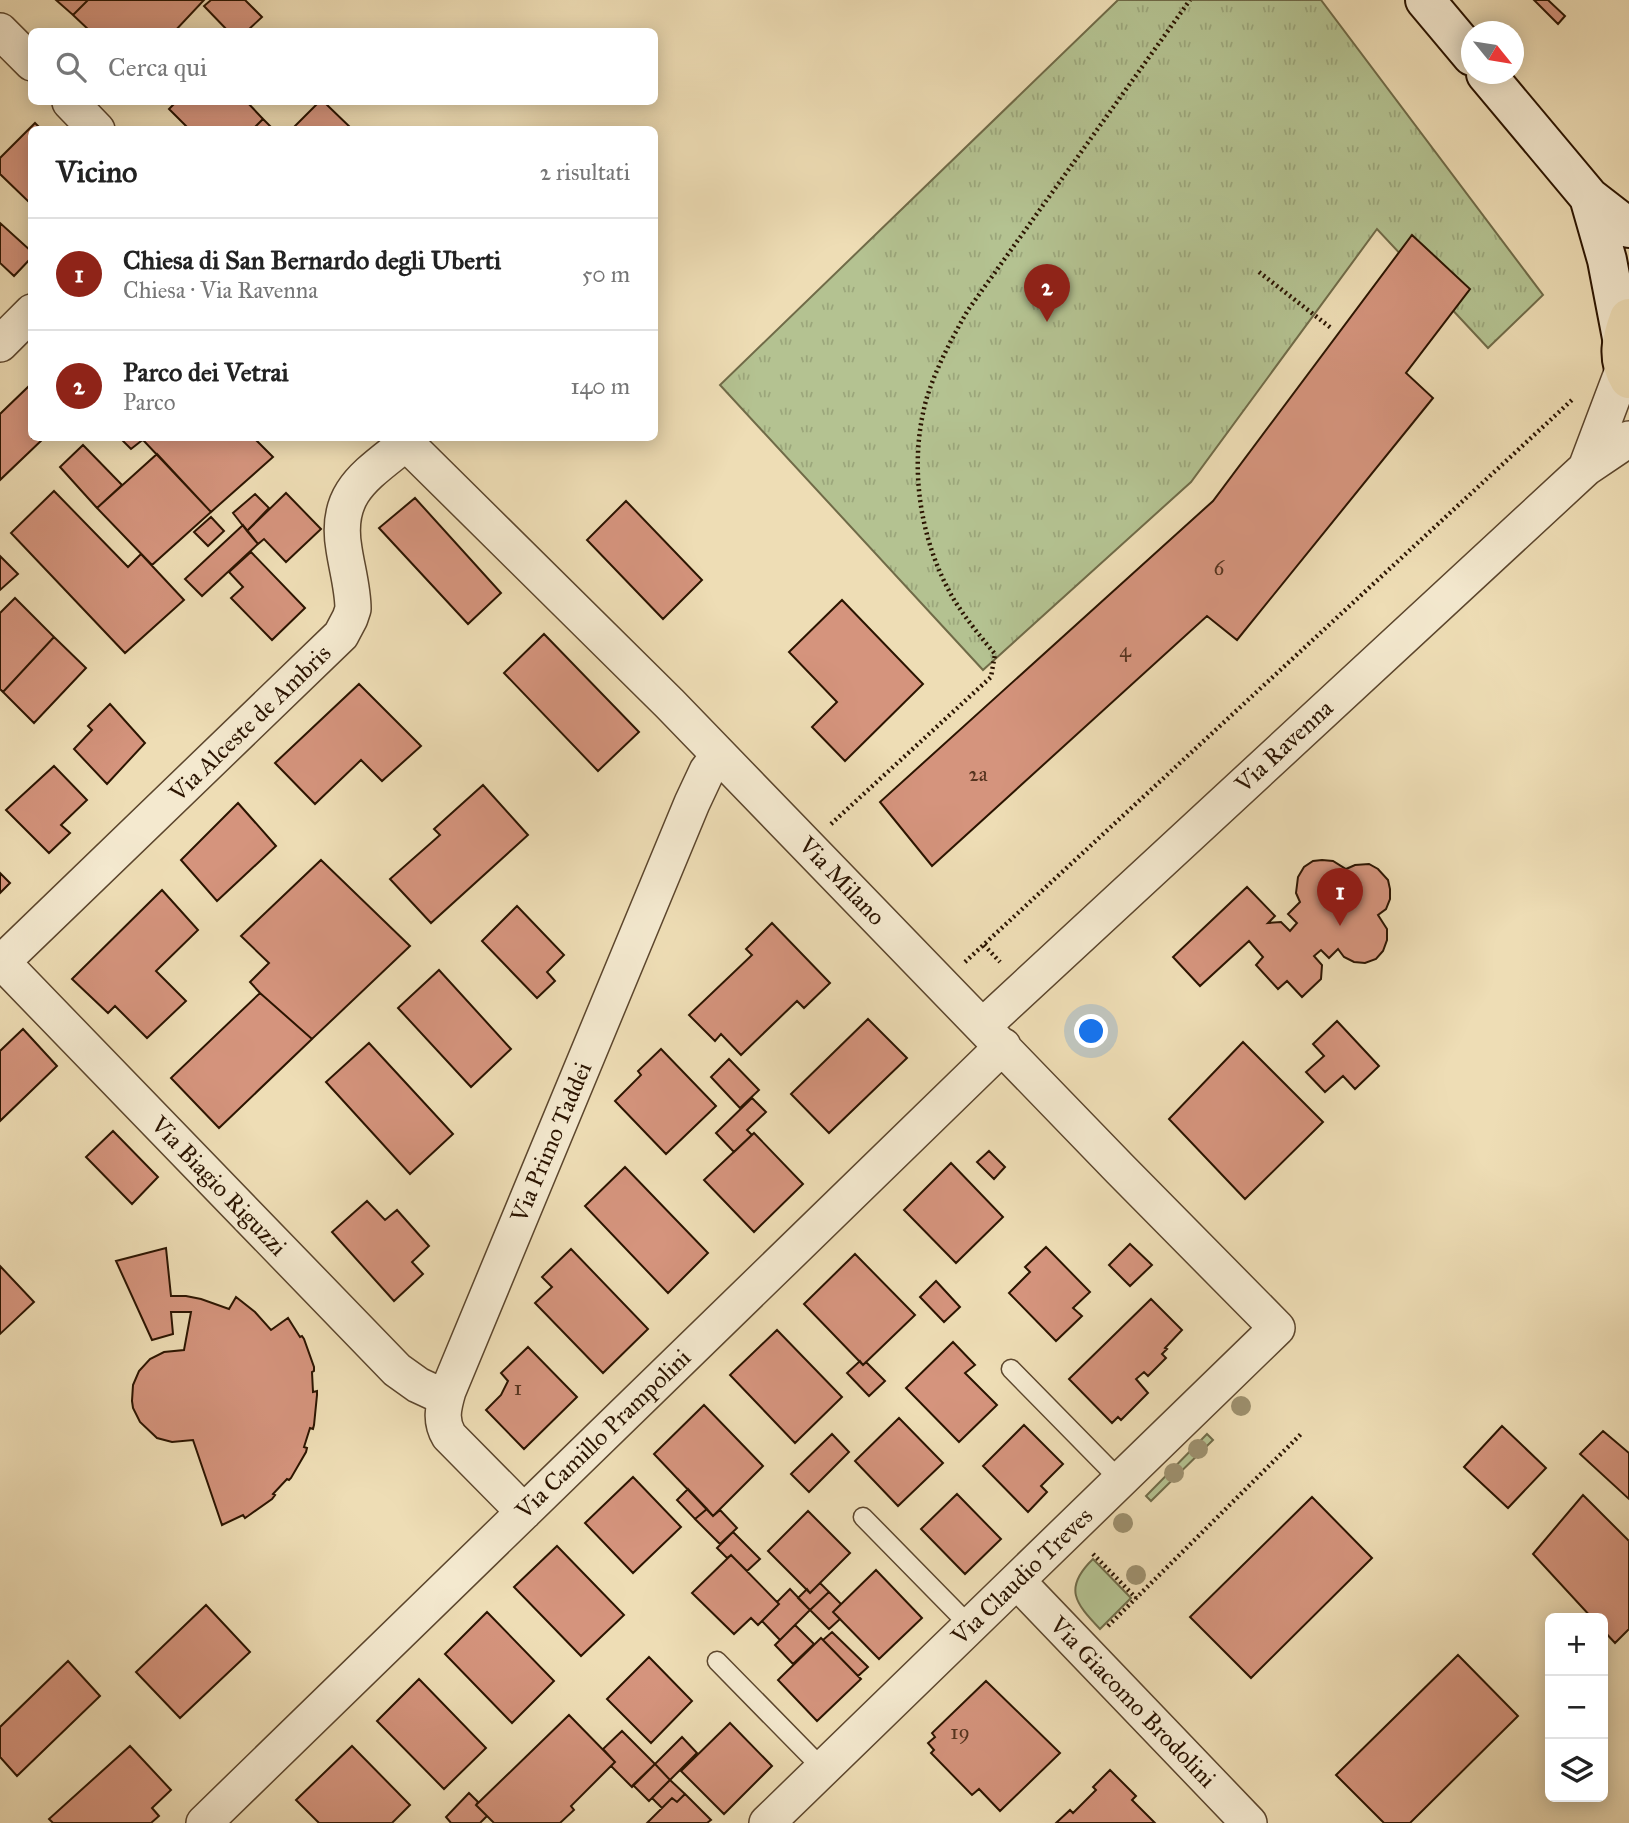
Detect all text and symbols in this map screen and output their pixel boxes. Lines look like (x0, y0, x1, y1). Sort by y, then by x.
north arrow (1461, 21, 1524, 84)
search box (28, 28, 658, 105)
icon: search (52, 48, 90, 86)
text: Cerca qui (108, 51, 207, 83)
text: Vicino (56, 154, 137, 190)
text: 2 risultati (540, 158, 630, 186)
text: Chiesa di San Bernardo degli Uberti (123, 244, 501, 276)
text: 1 (74, 260, 84, 288)
text: 50 m (582, 260, 630, 288)
pin: 2 (1024, 264, 1070, 322)
text: Chiesa · Via Ravenna (123, 276, 318, 304)
text: Parco dei Vetrai (123, 356, 289, 388)
text: 2 (73, 372, 85, 400)
text: 140 m (570, 372, 630, 400)
text: Parco (123, 388, 175, 416)
house number: 6 (1214, 555, 1226, 581)
house number: 4 (1119, 637, 1132, 663)
street label: Via Alceste de Ambris (162, 638, 337, 808)
street label: Via Ravenna (1228, 693, 1340, 799)
house number: 2a (968, 761, 988, 787)
street label: Via Milano (792, 830, 892, 932)
pin: 1 (1317, 868, 1363, 926)
your location (1074, 1014, 1108, 1048)
street label: Via Primo Taddei (503, 1057, 598, 1228)
street label: Via Biagio Riguzzi (144, 1109, 294, 1262)
street label: Via Camillo Prampolini (508, 1342, 697, 1526)
house number: 1 (514, 1375, 522, 1401)
street label: Via Claudio Treves (944, 1501, 1099, 1652)
street label: Via Giacomo Brodolini (1043, 1609, 1223, 1794)
map controls (1545, 1613, 1608, 1802)
button: + (1545, 1613, 1608, 1676)
button: − (1545, 1676, 1608, 1739)
house number: 19 (950, 1719, 970, 1745)
button: layers (1545, 1739, 1608, 1802)

